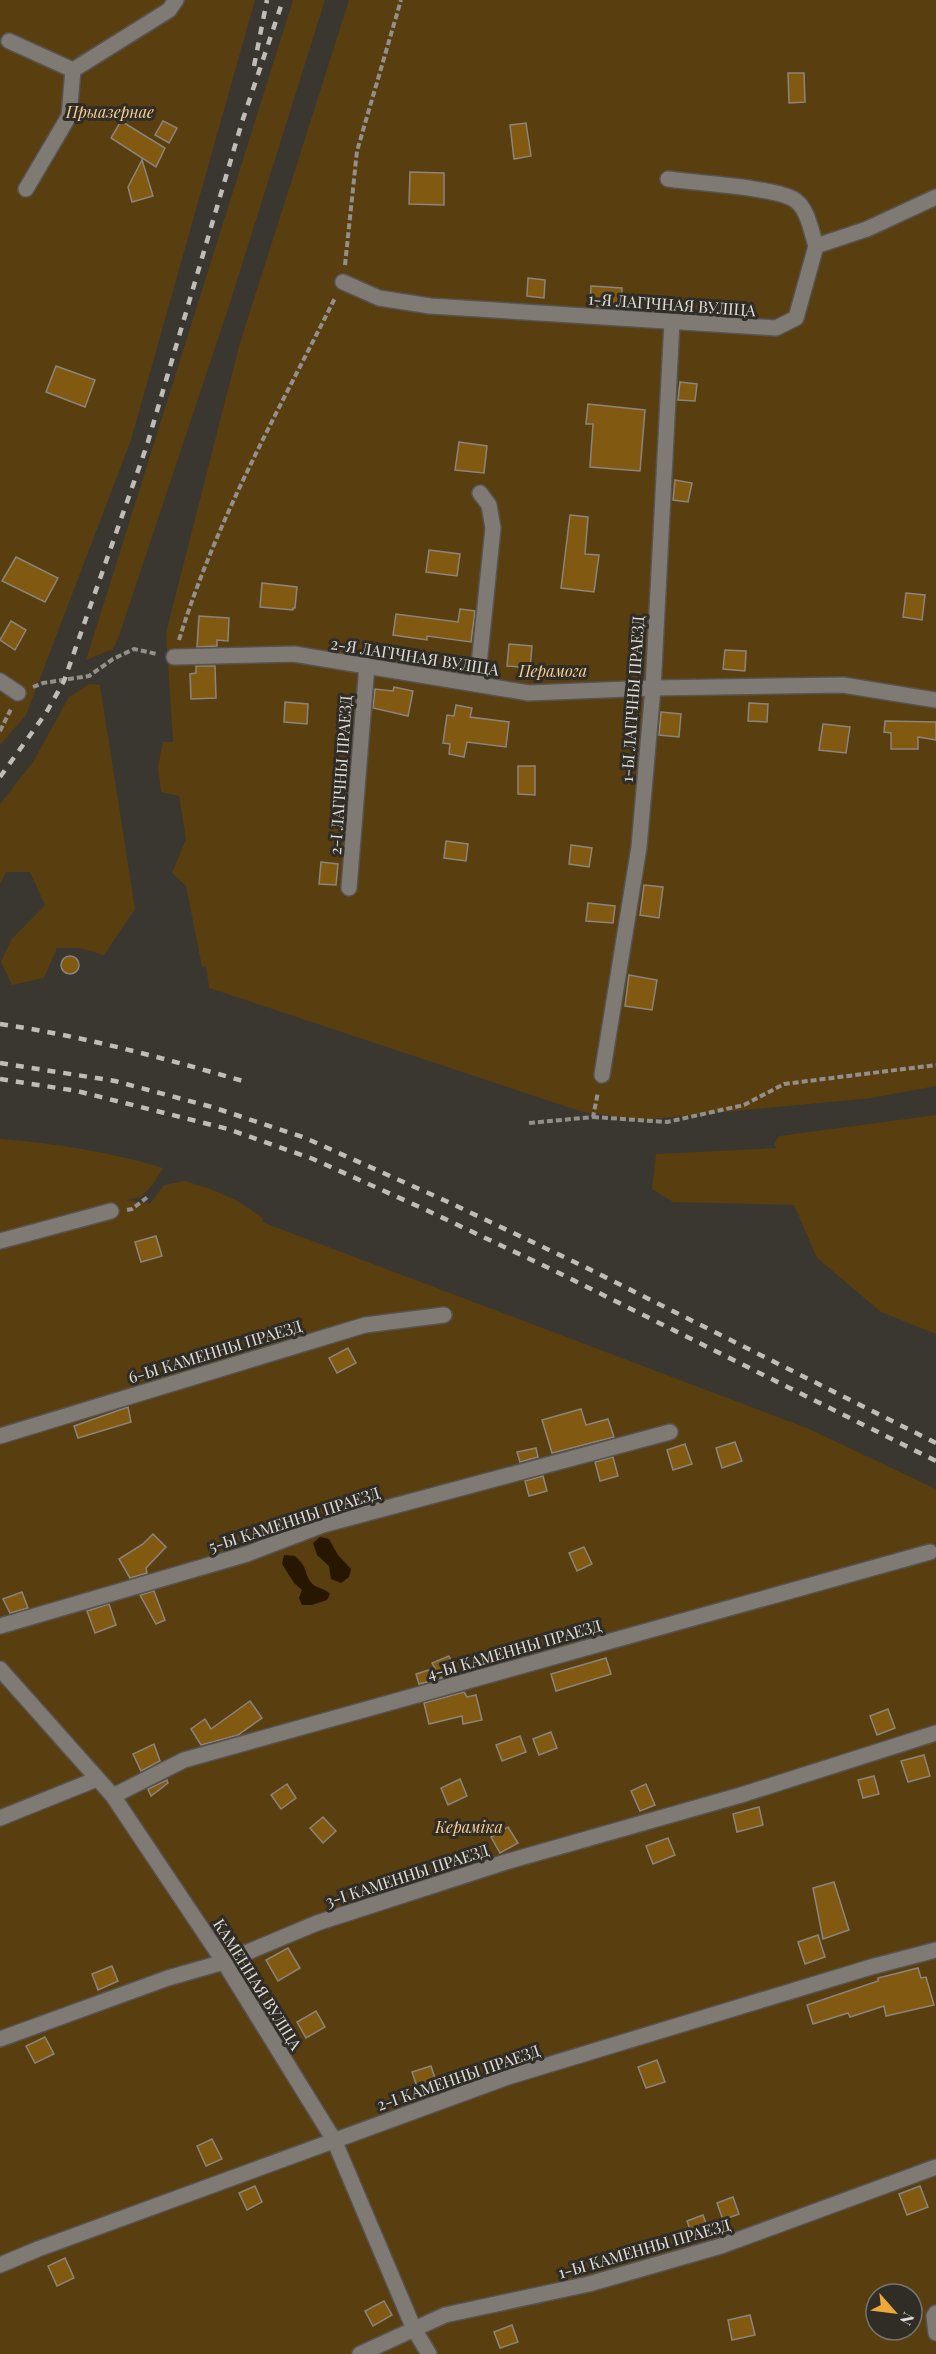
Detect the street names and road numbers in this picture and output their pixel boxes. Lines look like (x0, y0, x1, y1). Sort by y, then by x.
street label: 1-Я ЛАГІЧНАЯ ВУЛІЦА (587, 288, 758, 320)
street label: 1-Ы ЛАГІЧНЫ ПРАЕЗД (616, 615, 648, 783)
street label: 2-Я ЛАГІЧНАЯ ВУЛІЦА (329, 632, 502, 680)
street label: 2-І ЛАГІЧНЫ ПРАЕЗД (324, 694, 356, 856)
street label: 6-Ы КАМЕННЫ ПРАЕЗД (126, 1315, 304, 1387)
street label: 5-Ы КАМЕННЫ ПРАЕЗД (206, 1481, 382, 1557)
street label: 4-Ы КАМЕННЫ ПРАЕЗД (425, 1614, 603, 1684)
street label: 3-І КАМЕННЫ ПРАЕЗД (323, 1839, 491, 1911)
street label: КАМЕННАЯ ВУЛІЦА (209, 1914, 307, 2054)
street label: 2-І КАМЕННЫ ПРАЕЗД (374, 2039, 542, 2115)
street label: 1-Ы КАМЕННЫ ПРАЕЗД (556, 2213, 732, 2283)

